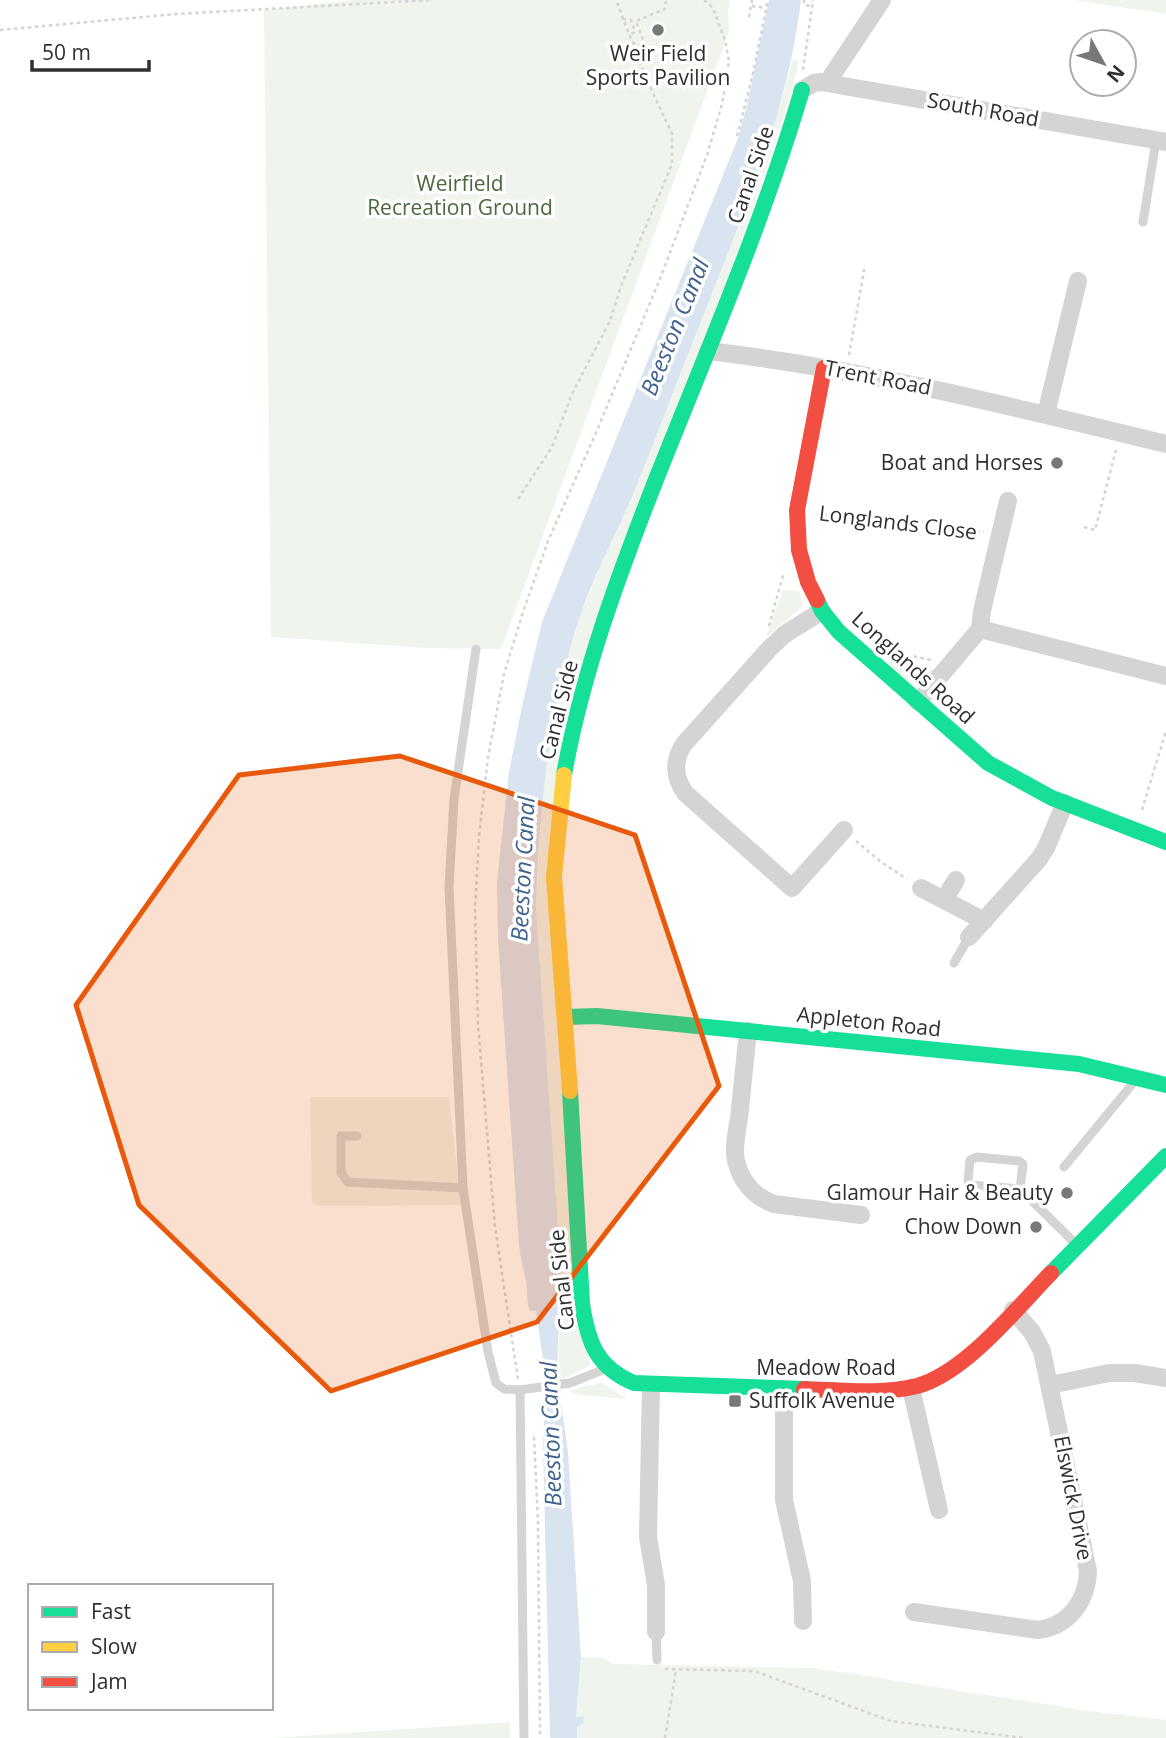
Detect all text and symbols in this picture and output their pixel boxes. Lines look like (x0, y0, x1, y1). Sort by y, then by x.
marker: Weir Field Sports Pavilion (650, 22, 666, 38)
scale bar (32, 28, 149, 72)
north arrow (1068, 28, 1138, 98)
text: 50 m (42, 38, 91, 66)
place label: Weir Field Sports Pavilion (586, 39, 730, 91)
text: N (1101, 60, 1131, 88)
street label: South Road (925, 85, 1041, 133)
street label: Canal Side (720, 122, 780, 227)
park label: Weirfield Recreation Ground (367, 169, 553, 221)
water label: Beeston Canal (632, 252, 717, 400)
street label: Trent Road (823, 353, 934, 401)
place label: Boat and Horses (881, 448, 1043, 476)
marker: Boat and Horses (1049, 455, 1065, 471)
street label: Longlands Close (818, 498, 979, 546)
street label: Longlands Road (846, 605, 981, 730)
street label: Canal Side (532, 657, 584, 762)
water label: Beeston Canal (502, 795, 542, 942)
street label: Appleton Road (796, 1000, 942, 1042)
place label: Glamour Hair & Beauty (827, 1178, 1053, 1206)
marker: Glamour Hair & Beauty (1059, 1185, 1075, 1201)
place label: Chow Down (905, 1212, 1022, 1240)
marker: Chow Down (1028, 1219, 1044, 1235)
street label: Canal Side (542, 1228, 580, 1332)
street label: Meadow Road (756, 1353, 896, 1381)
water label: Beeston Canal (531, 1360, 569, 1507)
place label: Suffolk Avenue (749, 1386, 895, 1414)
marker: Suffolk Avenue (727, 1393, 743, 1409)
street label: Elswick Drive (1048, 1433, 1100, 1563)
legend (28, 1584, 273, 1710)
text: Fast (91, 1597, 131, 1625)
text: Slow (91, 1632, 137, 1660)
text: Jam (89, 1667, 128, 1695)

